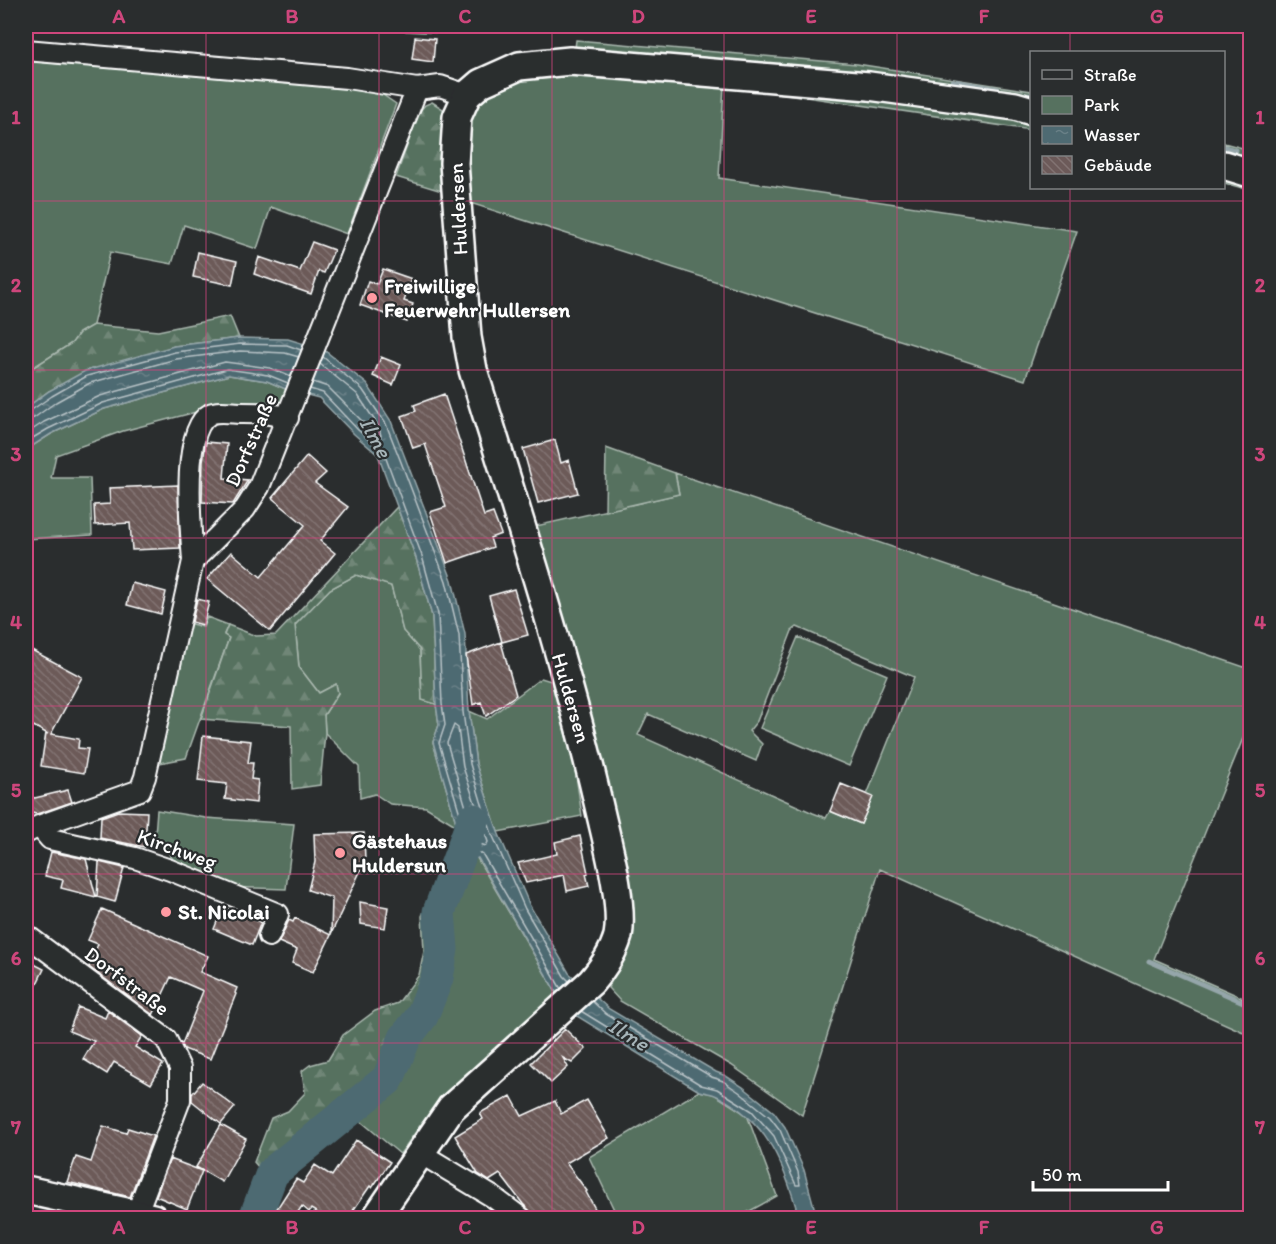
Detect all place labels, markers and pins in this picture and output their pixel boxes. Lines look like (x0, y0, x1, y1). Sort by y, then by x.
place label: Freiwillige Feuerwehr Hullersen (384, 273, 570, 322)
marker: Freiwillige Feuerwehr Hullersen (365, 291, 379, 305)
place label: Gästehaus Huldersun (352, 828, 447, 877)
marker: Gästehaus Huldersun (333, 846, 347, 860)
place label: St. Nicolai (178, 899, 270, 924)
marker: St. Nicolai (159, 905, 173, 919)

